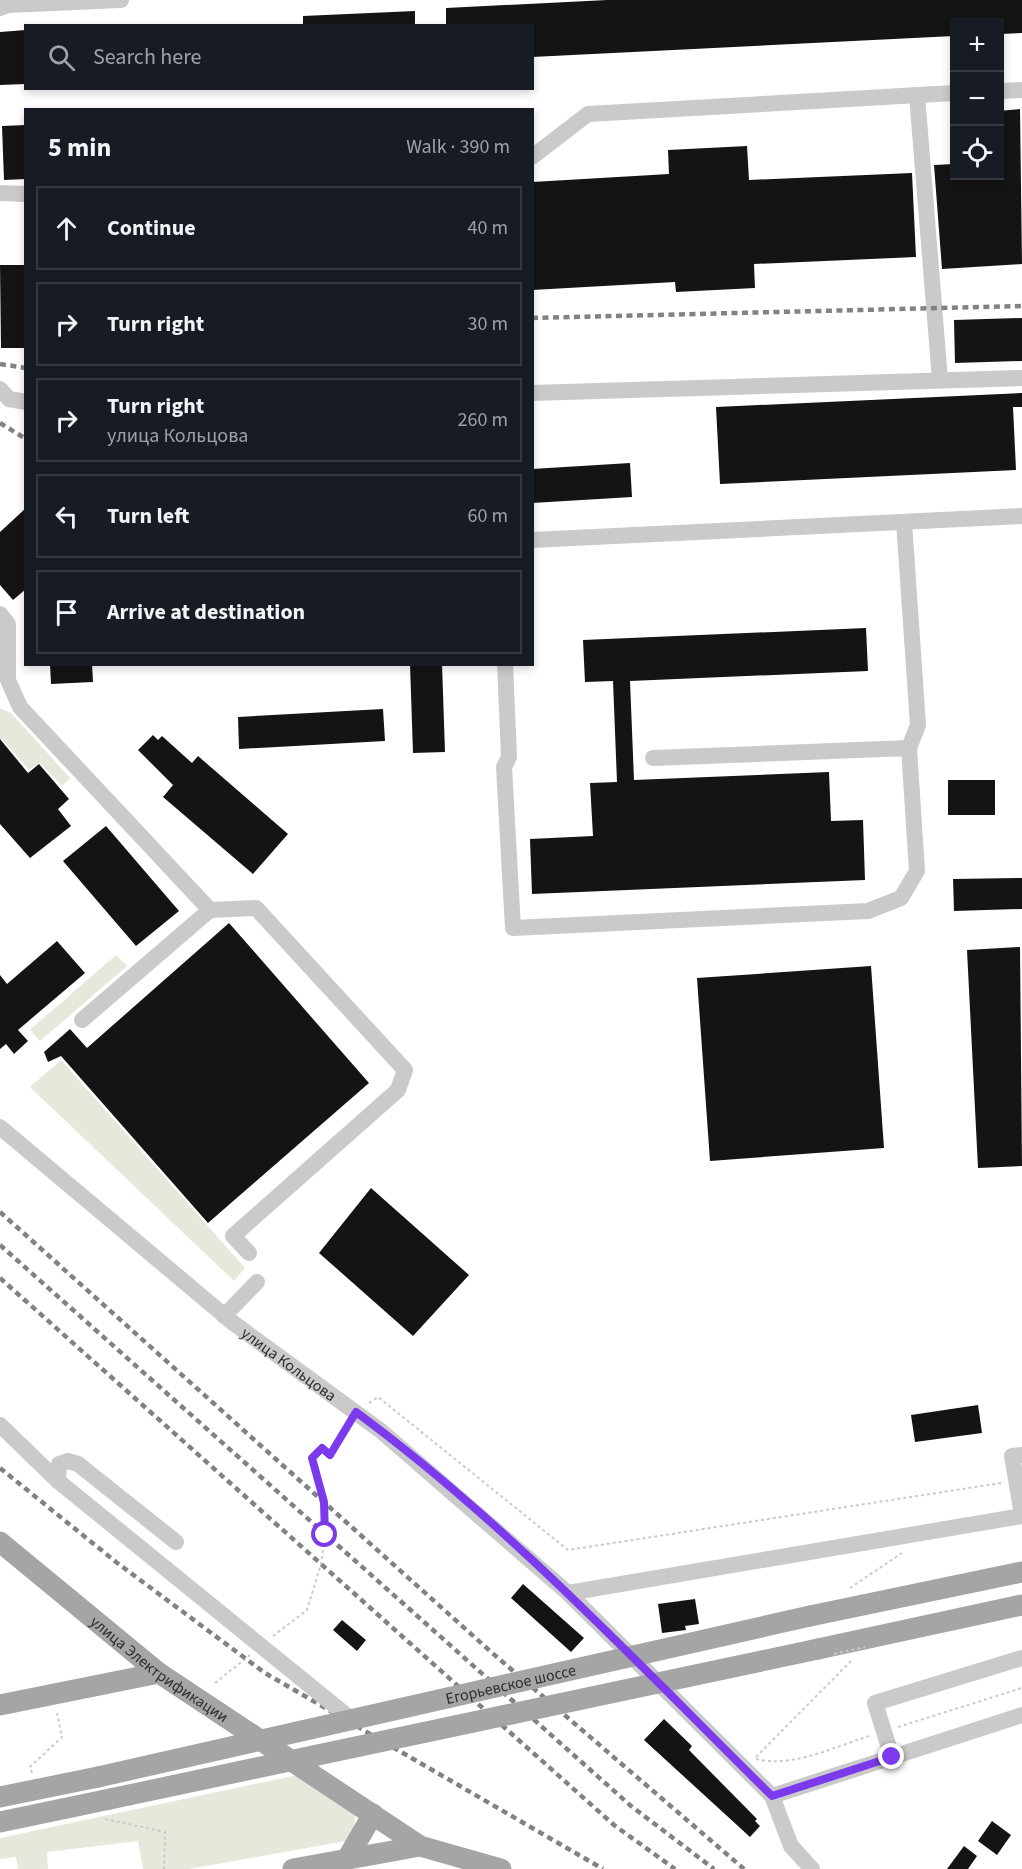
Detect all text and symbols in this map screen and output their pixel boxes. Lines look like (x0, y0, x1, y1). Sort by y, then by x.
map controls (950, 18, 1004, 180)
button: + (950, 18, 1004, 72)
search box (24, 24, 534, 90)
icon: search (45, 41, 78, 74)
text: Search here (93, 41, 201, 73)
button: − (950, 72, 1004, 126)
button: locate (950, 126, 1004, 180)
text: 5 min (48, 129, 111, 166)
text: Walk · 390 m (406, 133, 510, 161)
icon: ahead (50, 212, 83, 245)
text: Continue (107, 212, 196, 244)
text: 40 m (468, 214, 508, 242)
icon: right (50, 308, 83, 341)
text: Turn right (107, 308, 204, 340)
text: 30 m (468, 310, 508, 338)
text: Turn right (107, 390, 204, 422)
icon: right (50, 404, 83, 437)
text: 260 m (458, 406, 508, 434)
text: улица Кольцова (107, 422, 248, 450)
icon: left (50, 500, 83, 533)
text: Turn left (107, 500, 189, 532)
text: 60 m (468, 502, 508, 530)
icon: arrive (50, 596, 83, 629)
text: Arrive at destination (107, 596, 305, 628)
street label: улица Кольцова (236, 1322, 341, 1407)
route start (311, 1521, 337, 1547)
street label: улица Электрификации (85, 1611, 233, 1728)
street label: Егорьевское шоссе (443, 1659, 578, 1710)
route end (878, 1743, 904, 1769)

